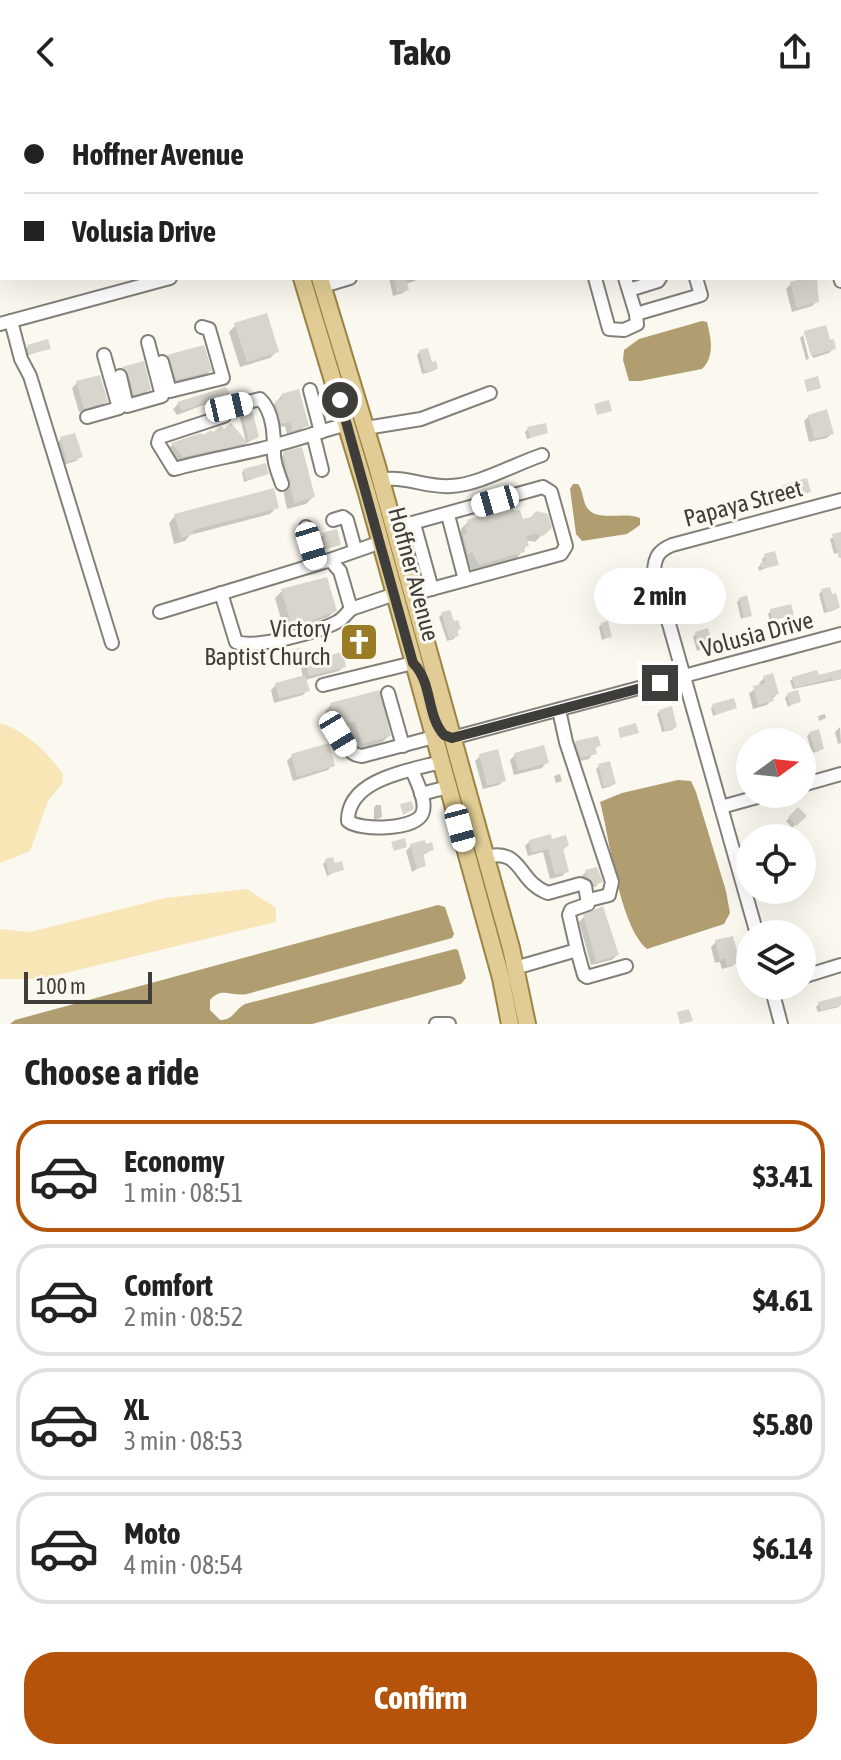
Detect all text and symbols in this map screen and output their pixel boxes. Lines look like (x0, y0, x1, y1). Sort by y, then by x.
icon: back (24, 30, 68, 74)
icon: share (773, 30, 817, 74)
text: Tako (389, 31, 452, 73)
text: Hoffner Avenue (72, 137, 244, 171)
text: Volusia Drive (72, 214, 216, 248)
route start (322, 382, 358, 418)
car (203, 390, 255, 424)
street label: Papaya Street (681, 474, 805, 532)
car (469, 483, 521, 519)
street label: Hoffner Avenue (383, 504, 445, 644)
car (293, 520, 329, 572)
callout: 2 min (594, 567, 726, 623)
text: 2 min (633, 581, 687, 611)
street label: Volusia Drive (698, 606, 816, 662)
place label: Victory Baptist Church (204, 615, 331, 670)
church icon: Victory Baptist Church (338, 621, 380, 663)
route end (642, 665, 678, 701)
car (315, 707, 361, 761)
north arrow (736, 728, 816, 808)
map controls (736, 728, 816, 1000)
car (442, 802, 478, 854)
button: locate (736, 824, 816, 904)
button: layers (736, 920, 816, 1000)
scale bar (24, 968, 152, 1004)
text: 100 m (36, 973, 86, 999)
text: Choose a ride (24, 1051, 199, 1093)
icon: car (28, 1140, 100, 1212)
text: Economy (124, 1144, 225, 1178)
text: $3.41 (753, 1159, 813, 1193)
text: 1 min · 08:51 (124, 1178, 243, 1208)
icon: car (28, 1264, 100, 1336)
text: Comfort (124, 1268, 213, 1302)
text: $4.61 (753, 1283, 813, 1317)
text: 2 min · 08:52 (124, 1302, 243, 1332)
icon: car (28, 1388, 100, 1460)
text: XL (124, 1392, 149, 1426)
text: $5.80 (753, 1407, 813, 1441)
text: 3 min · 08:53 (124, 1426, 243, 1456)
icon: car (28, 1512, 100, 1584)
text: Moto (124, 1516, 181, 1550)
text: $6.14 (753, 1531, 813, 1565)
text: 4 min · 08:54 (124, 1550, 243, 1580)
button: Confirm (24, 1652, 817, 1744)

